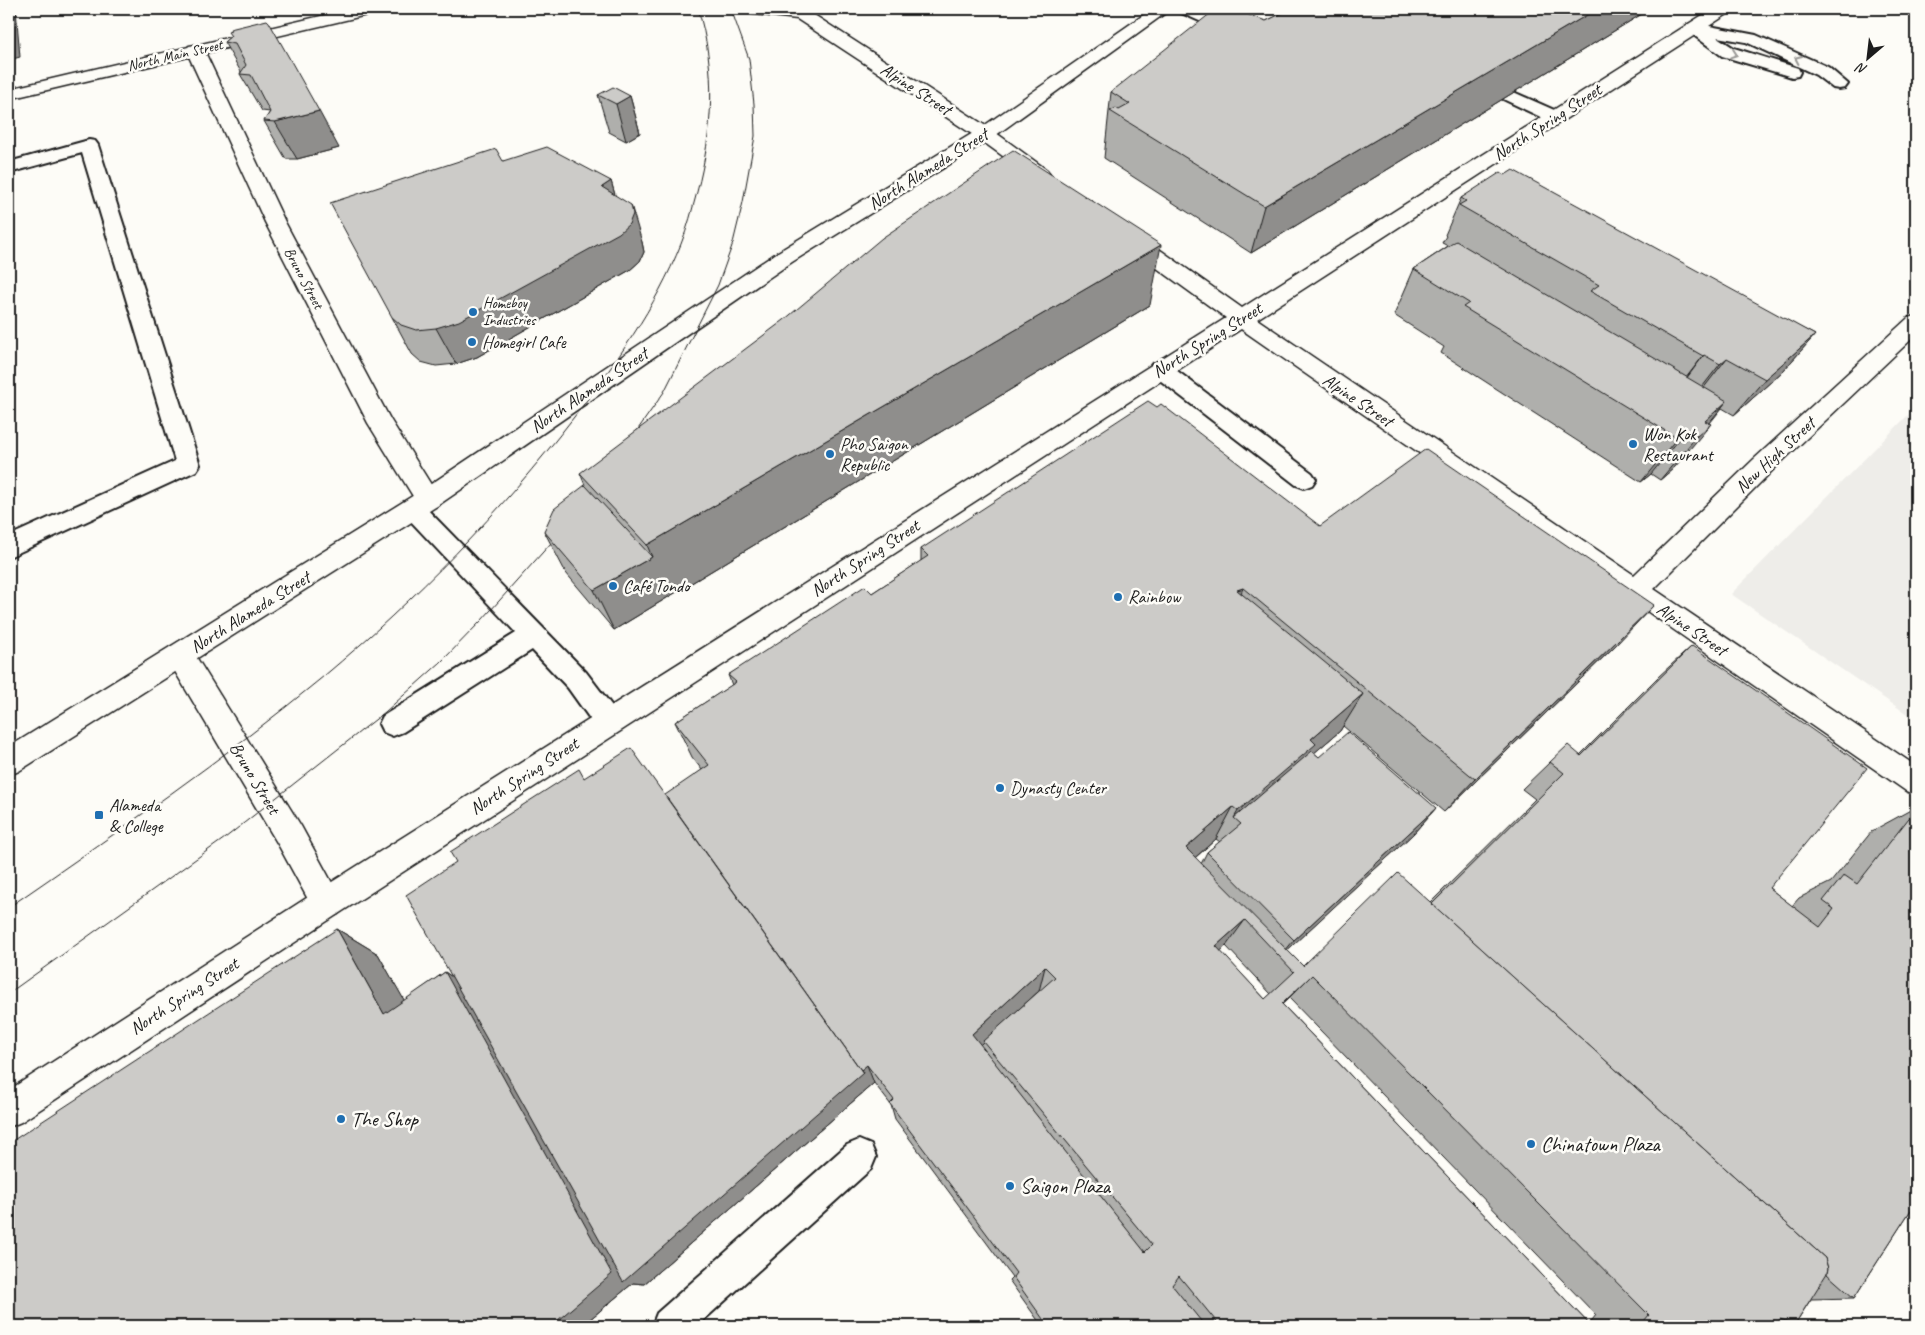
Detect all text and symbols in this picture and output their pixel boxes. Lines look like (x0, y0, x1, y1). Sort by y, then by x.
north arrow (1842, 32, 1892, 82)
street label: North Main Street (126, 35, 227, 76)
one-way arrow (1730, 48, 1738, 58)
one-way arrow (1794, 55, 1803, 66)
street label: Alpine Street (877, 58, 958, 122)
text: N (1852, 58, 1870, 79)
street label: North Spring Street (1489, 78, 1607, 165)
street label: North Alameda Street (864, 122, 994, 215)
street label: Bruno Street (279, 244, 329, 314)
place label: Homeboy Industries (483, 294, 537, 330)
street label: North Spring Street (1148, 296, 1268, 383)
marker: Homeboy Industries (467, 306, 479, 318)
place label: Homegirl Cafe (482, 331, 567, 353)
marker: Homegirl Cafe (466, 336, 478, 348)
street label: North Alameda Street (526, 341, 654, 437)
street label: Alpine Street (1319, 369, 1400, 433)
street label: New High Street (1730, 410, 1822, 498)
place label: Won Kok Restaurant (1643, 423, 1715, 466)
place label: Pho Saigon Republic (840, 433, 909, 476)
marker: Won Kok Restaurant (1627, 438, 1639, 450)
marker: Pho Saigon Republic (824, 448, 836, 460)
street label: North Spring Street (807, 514, 925, 601)
street label: North Alameda Street (186, 565, 316, 658)
place label: Café Tondo (623, 575, 691, 597)
marker: Café Tondo (607, 580, 619, 592)
place label: Rainbow (1128, 586, 1182, 608)
marker: Rainbow (1112, 591, 1124, 603)
street label: Alpine Street (1653, 598, 1734, 662)
street label: North Spring Street (466, 732, 584, 819)
street label: Bruno Street (225, 738, 286, 820)
place label: Dynasty Center (1010, 777, 1108, 799)
marker: Dynasty Center (994, 782, 1006, 794)
place label: Alameda & College (109, 794, 164, 837)
marker: Alameda & College (93, 809, 105, 821)
street label: North Spring Street (126, 952, 244, 1039)
place label: The Shop (351, 1106, 420, 1132)
marker: The Shop (335, 1113, 347, 1125)
place label: Chinatown Plaza (1541, 1131, 1661, 1157)
marker: Chinatown Plaza (1525, 1138, 1537, 1150)
place label: Saigon Plaza (1020, 1173, 1112, 1199)
marker: Saigon Plaza (1004, 1180, 1016, 1192)

